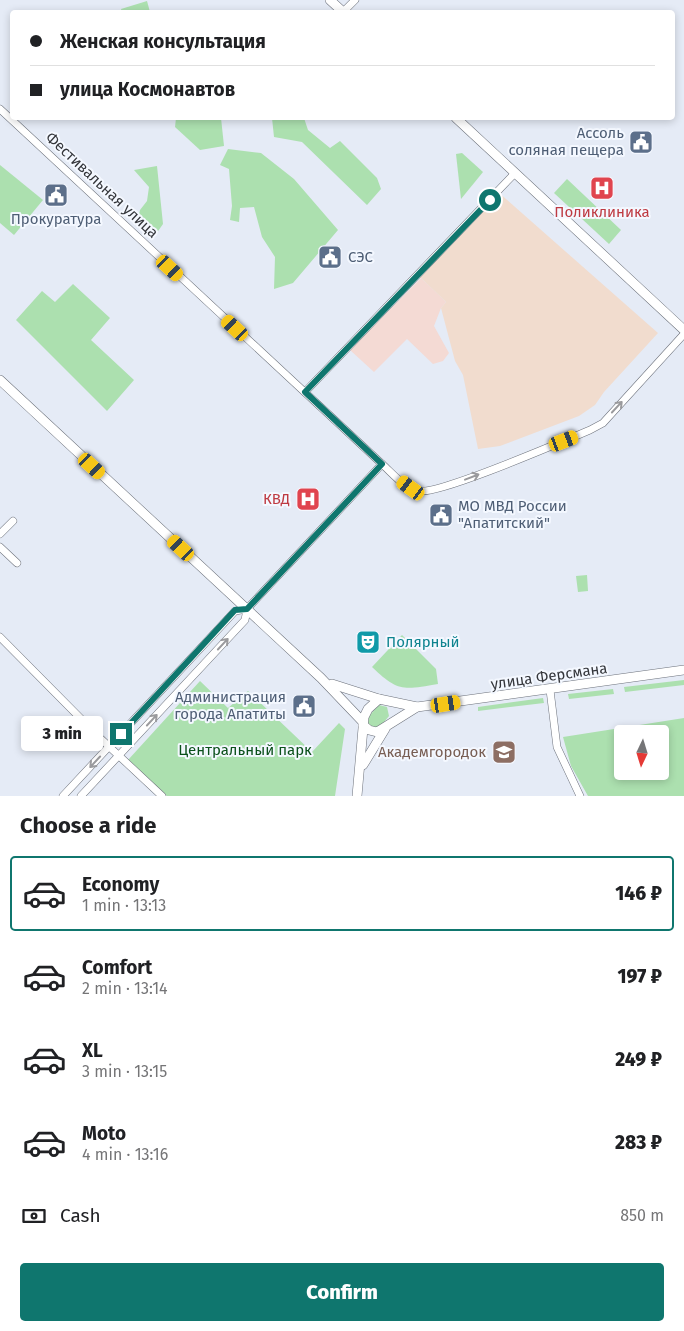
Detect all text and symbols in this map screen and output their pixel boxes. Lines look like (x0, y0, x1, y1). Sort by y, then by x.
text: Женская консультация (60, 30, 266, 53)
text: улица Космонавтов (60, 78, 235, 101)
place label: Ассоль соляная пещера (508, 124, 624, 159)
street label: Фестивальная улица (42, 128, 162, 242)
public building icon: Ассоль соляная пещера (628, 129, 654, 155)
hospital icon: Поликлиника (589, 175, 615, 201)
public building icon: Прокуратура (43, 182, 69, 208)
route start (479, 189, 501, 211)
place label: Поликлиника (554, 203, 650, 221)
place label: Прокуратура (11, 210, 101, 228)
public building icon: СЭС (317, 244, 343, 270)
place label: СЭС (348, 248, 373, 266)
car (153, 252, 186, 284)
car (218, 312, 251, 344)
one-way arrow (611, 401, 622, 414)
car (547, 429, 580, 453)
car (75, 450, 108, 482)
one-way arrow (464, 471, 479, 480)
car (394, 473, 427, 503)
hospital icon: КВД (295, 486, 321, 512)
place label: КВД (263, 490, 290, 508)
place label: МО МВД России "Апатитский" (458, 497, 567, 532)
public building icon: МО МВД России "Апатитский" (428, 502, 454, 528)
car (164, 532, 197, 564)
theatre icon: Полярный (355, 629, 381, 655)
place label: Полярный (386, 633, 459, 651)
one-way arrow (217, 637, 229, 650)
street label: улица Ферсмана (490, 659, 608, 693)
place label: Администрация города Апатиты (174, 688, 286, 723)
public building icon: Администрация города Апатиты (291, 693, 317, 719)
car (430, 694, 461, 714)
one-way arrow (146, 714, 158, 727)
callout: 3 min (21, 716, 104, 752)
route end (110, 723, 132, 745)
text: 3 min (42, 724, 82, 743)
north arrow (614, 725, 669, 780)
map controls (614, 725, 669, 780)
school or university icon: Академгородок (491, 739, 517, 765)
park label: Центральный парк (178, 741, 312, 759)
place label: Академгородок (378, 743, 486, 761)
one-way arrow (89, 756, 101, 768)
text: Choose a ride (20, 812, 156, 839)
icon: car (22, 871, 67, 916)
text: Economy (82, 873, 159, 896)
text: 146 ₽ (615, 882, 662, 905)
text: 1 min · 13:13 (82, 896, 166, 915)
icon: car (22, 954, 67, 999)
text: Comfort (82, 956, 152, 979)
text: 197 ₽ (618, 965, 662, 988)
text: 2 min · 13:14 (82, 979, 168, 998)
icon: car (22, 1037, 67, 1082)
text: XL (82, 1039, 103, 1062)
text: 249 ₽ (615, 1048, 662, 1071)
text: 3 min · 13:15 (82, 1062, 167, 1081)
icon: car (22, 1120, 67, 1165)
text: Moto (82, 1122, 126, 1145)
text: 283 ₽ (615, 1131, 662, 1154)
text: 4 min · 13:16 (82, 1145, 168, 1164)
icon: cash (20, 1202, 48, 1230)
text: Cash (60, 1204, 101, 1227)
text: 850 m (620, 1206, 664, 1225)
button: Confirm (20, 1263, 664, 1321)

